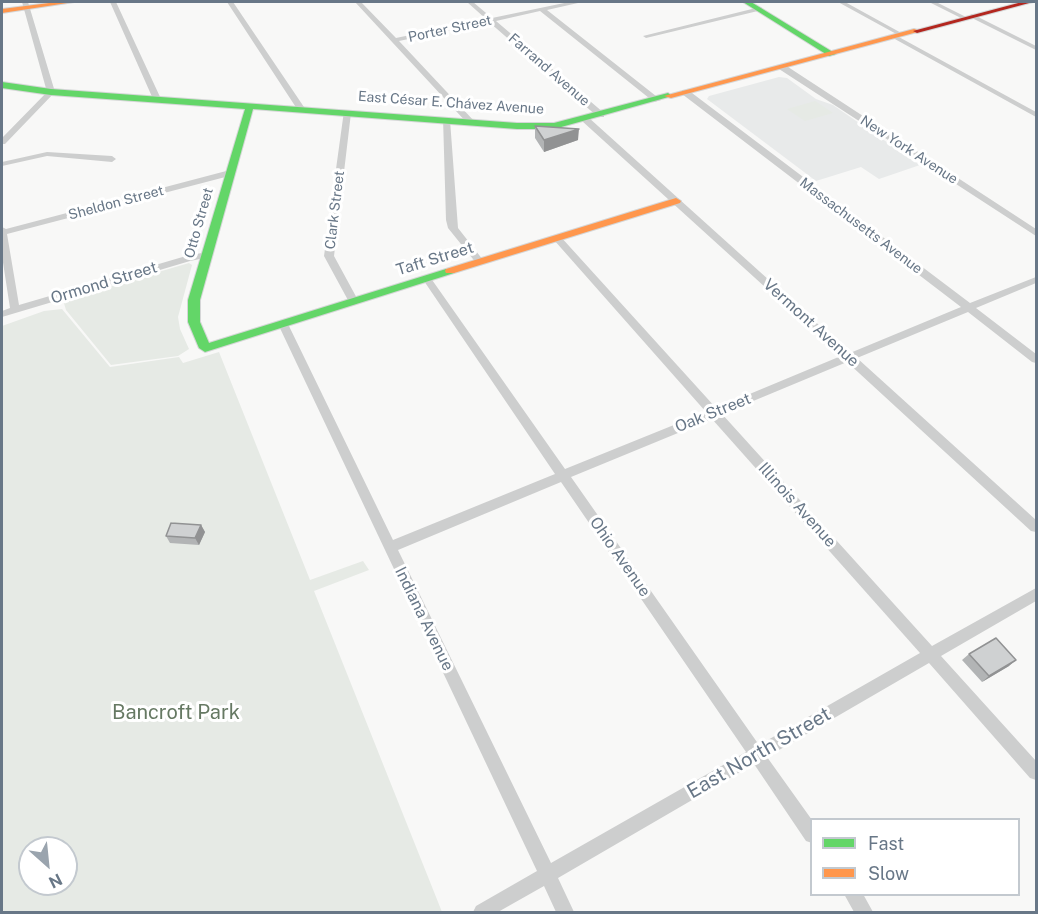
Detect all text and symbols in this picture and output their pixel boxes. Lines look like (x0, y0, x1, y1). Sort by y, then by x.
street label: Porter Street (407, 12, 493, 46)
street label: Farrand Avenue (505, 30, 593, 110)
street label: East César E. Chávez Avenue (358, 88, 544, 118)
street label: New York Avenue (857, 112, 961, 188)
street label: Clark Street (322, 170, 348, 250)
street label: Massachusetts Avenue (796, 174, 926, 278)
street label: Sheldon Street (67, 182, 165, 224)
street label: Otto Street (181, 186, 217, 260)
street label: Taft Street (394, 238, 476, 280)
street label: Ormond Street (49, 258, 159, 308)
street label: Vermont Avenue (759, 275, 863, 371)
street label: Oak Street (672, 389, 754, 437)
street label: Illinois Avenue (754, 459, 840, 551)
street label: Ohio Avenue (586, 514, 654, 600)
street label: Indiana Avenue (391, 564, 457, 674)
park label: Bancroft Park (112, 701, 240, 725)
street label: East North Street (683, 702, 835, 804)
legend (810, 818, 1020, 896)
text: Fast (868, 833, 904, 854)
north arrow (18, 836, 78, 896)
text: Slow (868, 863, 909, 884)
text: N (46, 869, 65, 892)

